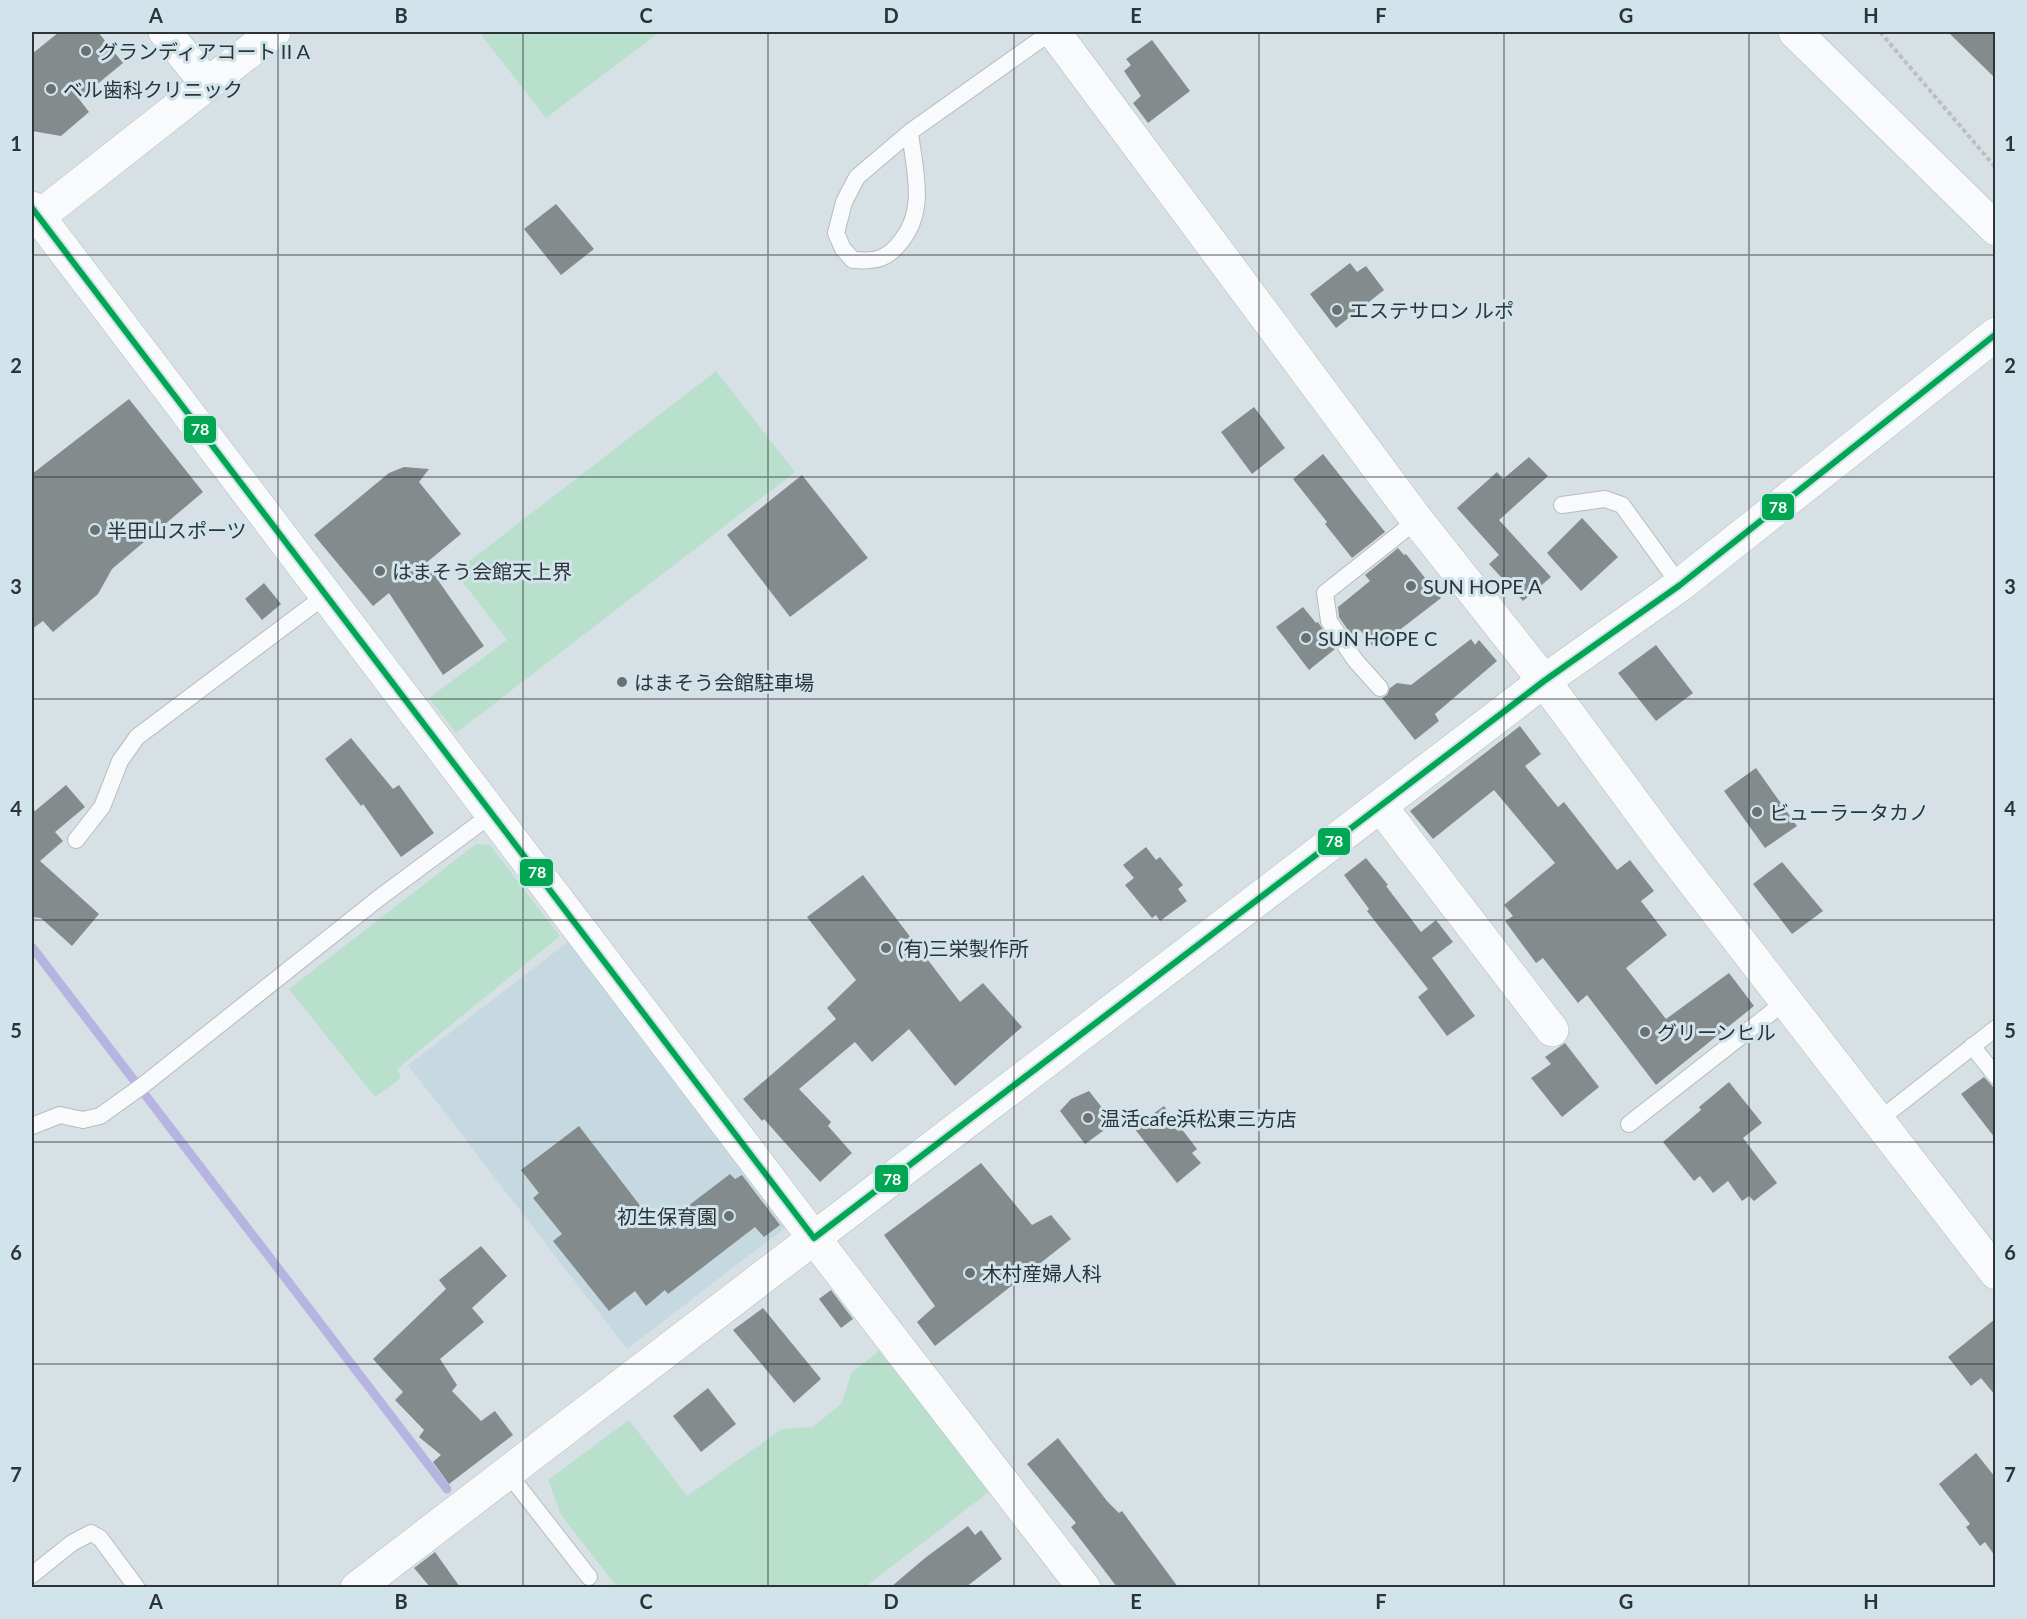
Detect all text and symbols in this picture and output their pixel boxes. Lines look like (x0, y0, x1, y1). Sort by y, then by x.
text: A (148, 3, 163, 27)
text: B (394, 3, 408, 27)
text: C (639, 3, 653, 27)
text: D (883, 3, 899, 27)
text: E (1130, 3, 1142, 27)
text: F (1375, 3, 1387, 27)
text: G (1619, 3, 1633, 27)
text: H (1863, 3, 1879, 27)
place label: グランディアコートⅡA (98, 39, 311, 63)
marker: グランディアコートⅡA (79, 44, 93, 58)
place label: ベル歯科クリニック (63, 77, 243, 101)
marker: ベル歯科クリニック (44, 82, 58, 96)
text: 1 (10, 131, 22, 155)
text: 1 (2004, 131, 2016, 155)
place label: エステサロン ルポ (1349, 298, 1514, 322)
marker: エステサロン ルポ (1330, 303, 1344, 317)
text: 2 (10, 353, 22, 377)
text: 2 (2004, 353, 2016, 377)
line badge: 78 (183, 415, 217, 444)
text: 78 (191, 419, 209, 438)
line badge: 78 (1761, 493, 1795, 521)
text: 78 (1769, 497, 1787, 516)
place label: 半田山スポーツ (107, 518, 247, 542)
marker: 半田山スポーツ (88, 523, 102, 537)
place label: はまそう会館天上界 (392, 559, 572, 583)
marker: はまそう会館天上界 (373, 564, 387, 578)
text: 3 (10, 574, 22, 598)
place label: SUN HOPE A (1423, 574, 1542, 598)
text: 3 (2004, 574, 2016, 598)
marker: SUN HOPE A (1404, 579, 1418, 593)
place label: SUN HOPE C (1318, 626, 1437, 650)
marker: SUN HOPE C (1299, 631, 1313, 645)
place label: はまそう会館駐車場 (634, 670, 814, 694)
marker: はまそう会館駐車場 (615, 675, 629, 689)
text: 4 (10, 796, 22, 820)
text: 4 (2004, 796, 2016, 820)
place label: ビューラータカノ (1769, 800, 1929, 824)
marker: ビューラータカノ (1750, 805, 1764, 819)
line badge: 78 (1317, 827, 1351, 856)
text: 78 (1325, 831, 1343, 850)
line badge: 78 (519, 858, 554, 887)
text: 78 (528, 862, 546, 881)
place label: (有)三栄製作所 (898, 936, 1029, 960)
marker: (有)三栄製作所 (879, 941, 893, 955)
text: 5 (10, 1018, 22, 1042)
text: 5 (2004, 1018, 2016, 1042)
place label: グリーンヒル (1657, 1020, 1776, 1044)
marker: グリーンヒル (1638, 1025, 1652, 1039)
place label: 温活cafe浜松東三方店 (1100, 1106, 1297, 1130)
marker: 温活cafe浜松東三方店 (1081, 1111, 1095, 1125)
line badge: 78 (874, 1164, 909, 1193)
text: 78 (883, 1169, 901, 1188)
place label: 初生保育園 (617, 1204, 717, 1228)
marker: 初生保育園 (722, 1209, 736, 1223)
text: 6 (10, 1240, 22, 1264)
text: 6 (2004, 1240, 2016, 1264)
place label: 木村産婦人科 (982, 1261, 1102, 1285)
marker: 木村産婦人科 (963, 1266, 977, 1280)
text: 7 (10, 1462, 22, 1486)
text: 7 (2004, 1462, 2016, 1486)
text: A (148, 1589, 163, 1613)
text: B (394, 1589, 408, 1613)
text: C (639, 1589, 653, 1613)
text: D (883, 1589, 899, 1613)
text: E (1130, 1589, 1142, 1613)
text: F (1375, 1589, 1387, 1613)
text: G (1619, 1589, 1633, 1613)
text: H (1863, 1589, 1879, 1613)

